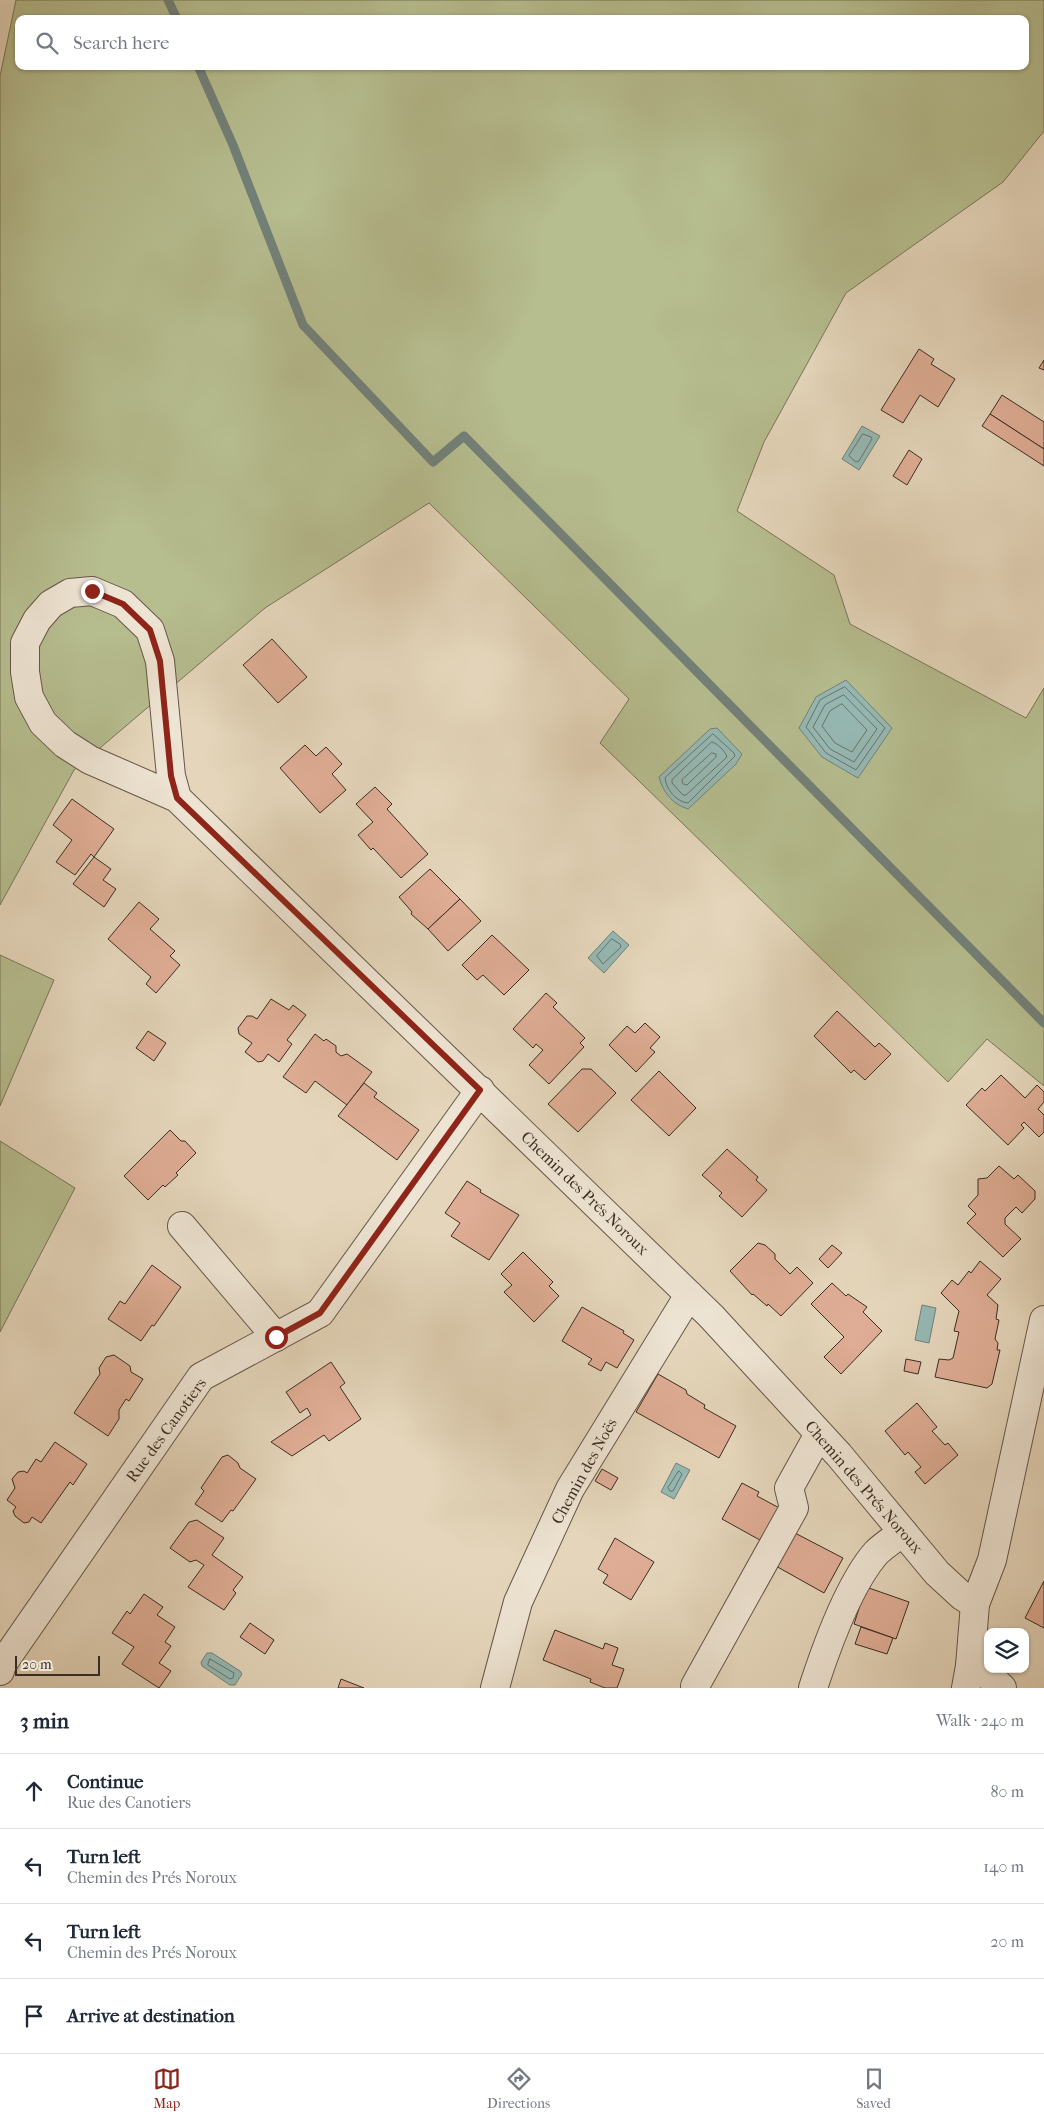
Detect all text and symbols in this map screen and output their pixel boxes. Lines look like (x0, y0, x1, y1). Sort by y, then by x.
search box (15, 15, 1029, 70)
icon: search (33, 29, 61, 57)
text: Search here (73, 32, 169, 54)
route end (81, 580, 104, 603)
street label: Chemin des Prés Noroux (517, 1127, 653, 1259)
route start (265, 1326, 288, 1349)
street label: Rue des Canotiers (122, 1374, 210, 1486)
street label: Chemin des Noës (547, 1415, 621, 1527)
street label: Chemin des Prés Noroux (801, 1417, 927, 1558)
map controls (984, 1628, 1029, 1673)
button: layers (984, 1628, 1029, 1673)
scale bar (15, 1653, 100, 1676)
text: 20 m (22, 1656, 52, 1673)
text: 3 min (20, 1709, 69, 1733)
text: Walk · 240 m (936, 1711, 1024, 1730)
text: Continue (67, 1771, 143, 1793)
icon: ahead (20, 1777, 48, 1805)
text: 80 m (990, 1782, 1024, 1801)
text: Rue des Canotiers (67, 1793, 191, 1812)
text: Turn left (67, 1846, 141, 1868)
icon: left (20, 1852, 48, 1880)
text: 140 m (983, 1857, 1024, 1876)
text: Chemin des Prés Noroux (67, 1868, 237, 1887)
text: Turn left (67, 1921, 141, 1943)
icon: left (20, 1927, 48, 1955)
text: 20 m (990, 1932, 1024, 1951)
text: Chemin des Prés Noroux (67, 1943, 237, 1962)
icon: arrive (20, 2002, 48, 2030)
text: Arrive at destination (67, 2005, 235, 2027)
tab: Map (153, 2065, 181, 2112)
tab: Directions (487, 2065, 550, 2112)
tab: Saved (856, 2065, 891, 2112)

